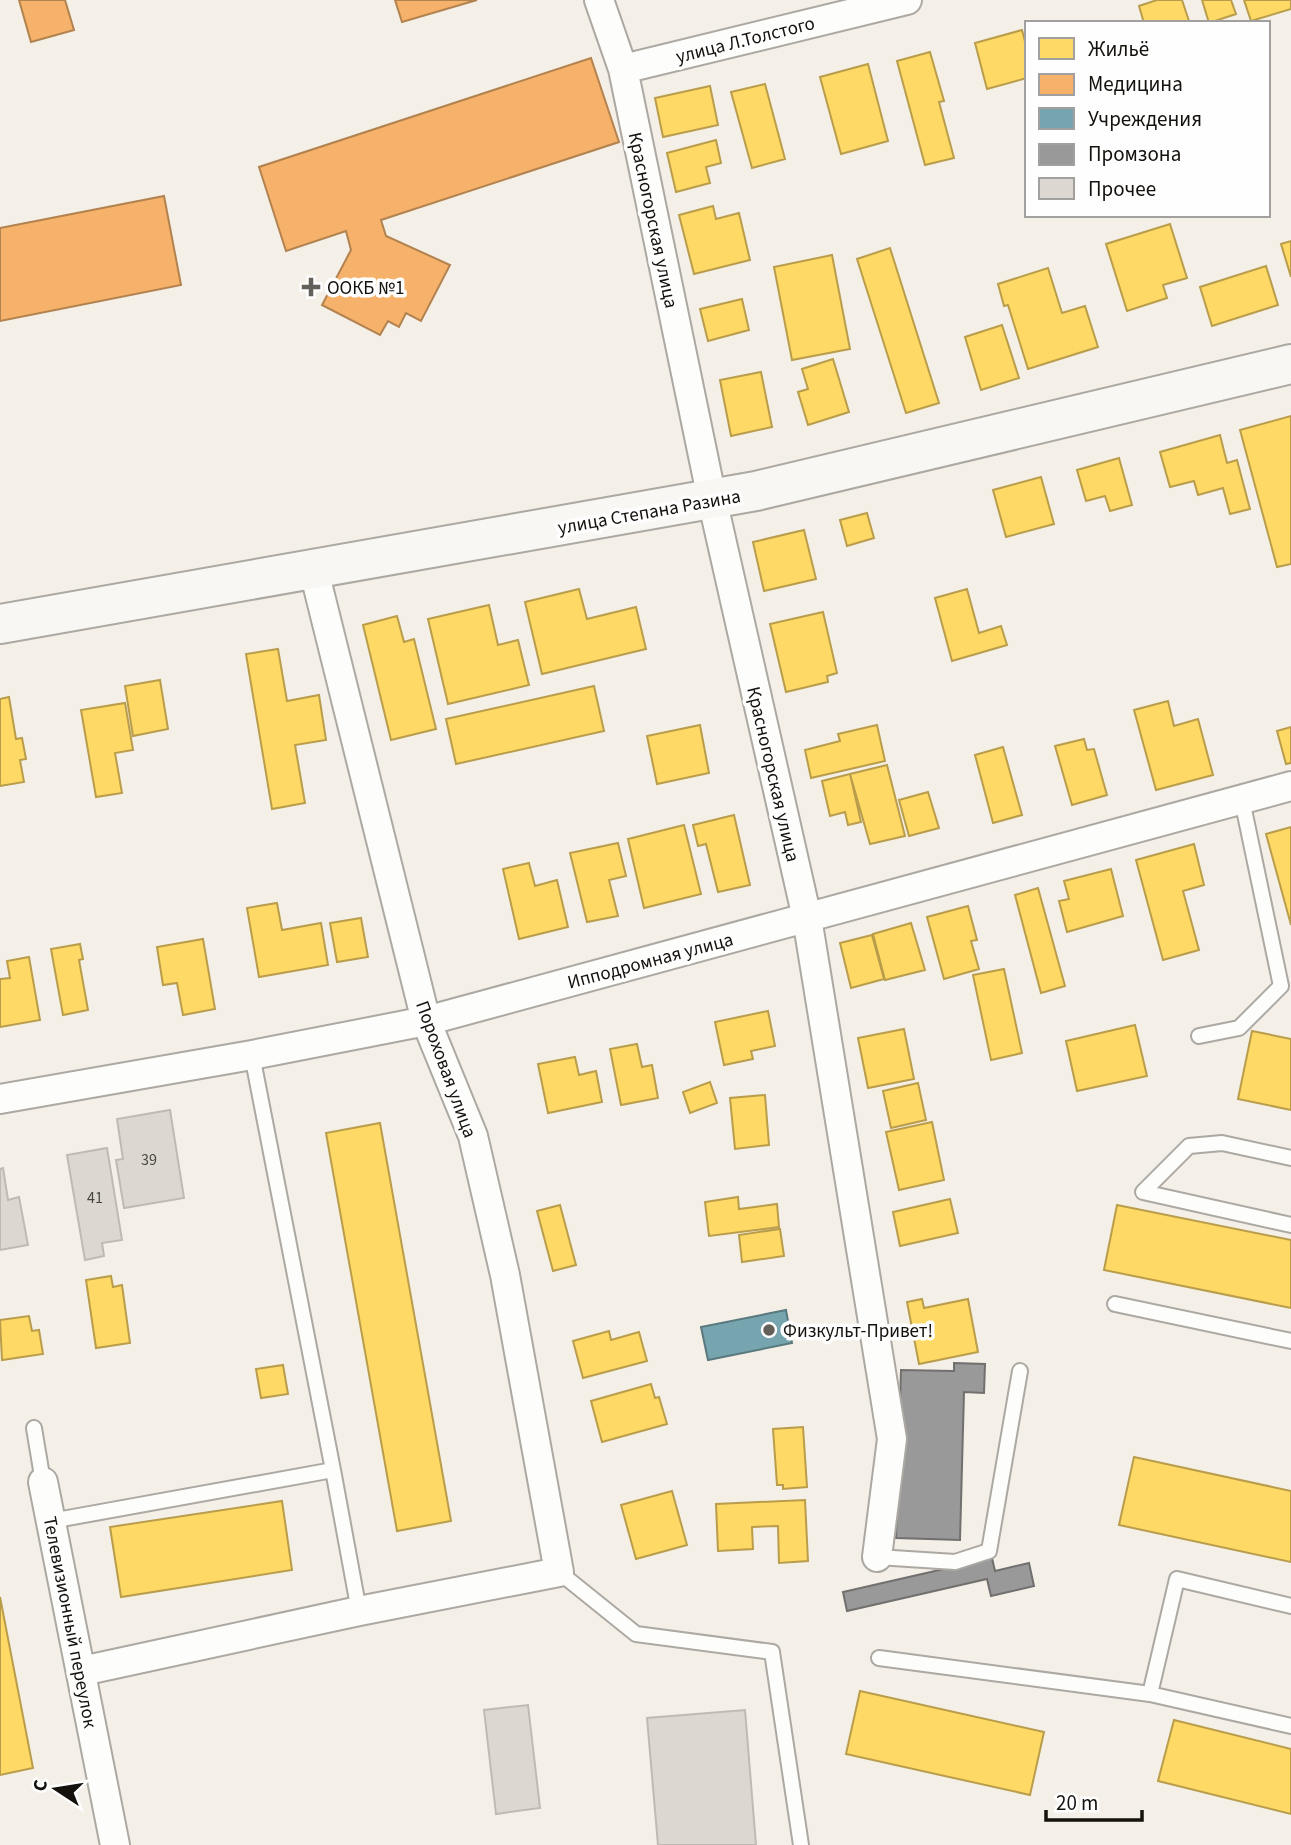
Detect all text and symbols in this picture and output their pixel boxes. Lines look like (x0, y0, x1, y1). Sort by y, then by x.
street label: улица Л.Толстого (673, 10, 818, 71)
legend (1025, 21, 1270, 217)
text: Жильё (1088, 34, 1149, 64)
text: Медицина (1088, 69, 1183, 99)
text: Учреждения (1088, 104, 1202, 134)
street label: Красногорская улица (621, 130, 684, 311)
text: Промзона (1088, 139, 1181, 169)
text: Прочее (1088, 174, 1156, 204)
place label: ООКБ №1 (327, 275, 404, 302)
marker: ООКБ №1 (301, 277, 321, 297)
street label: улица Степана Разина (556, 483, 743, 542)
street label: Красногорская улица (739, 684, 806, 865)
street label: Ипподромная улица (564, 926, 736, 997)
street label: Пороховая улица (408, 997, 483, 1142)
house number: 39 (141, 1149, 157, 1171)
house number: 41 (87, 1187, 103, 1209)
place label: Физкульт-Привет! (783, 1318, 933, 1345)
marker: Физкульт-Привет! (761, 1322, 777, 1338)
street label: Телевизионный переулок (36, 1514, 103, 1731)
north arrow (21, 1754, 91, 1824)
text: С (26, 1778, 55, 1794)
scale bar (1046, 1778, 1142, 1822)
text: 20 m (1056, 1788, 1098, 1818)

